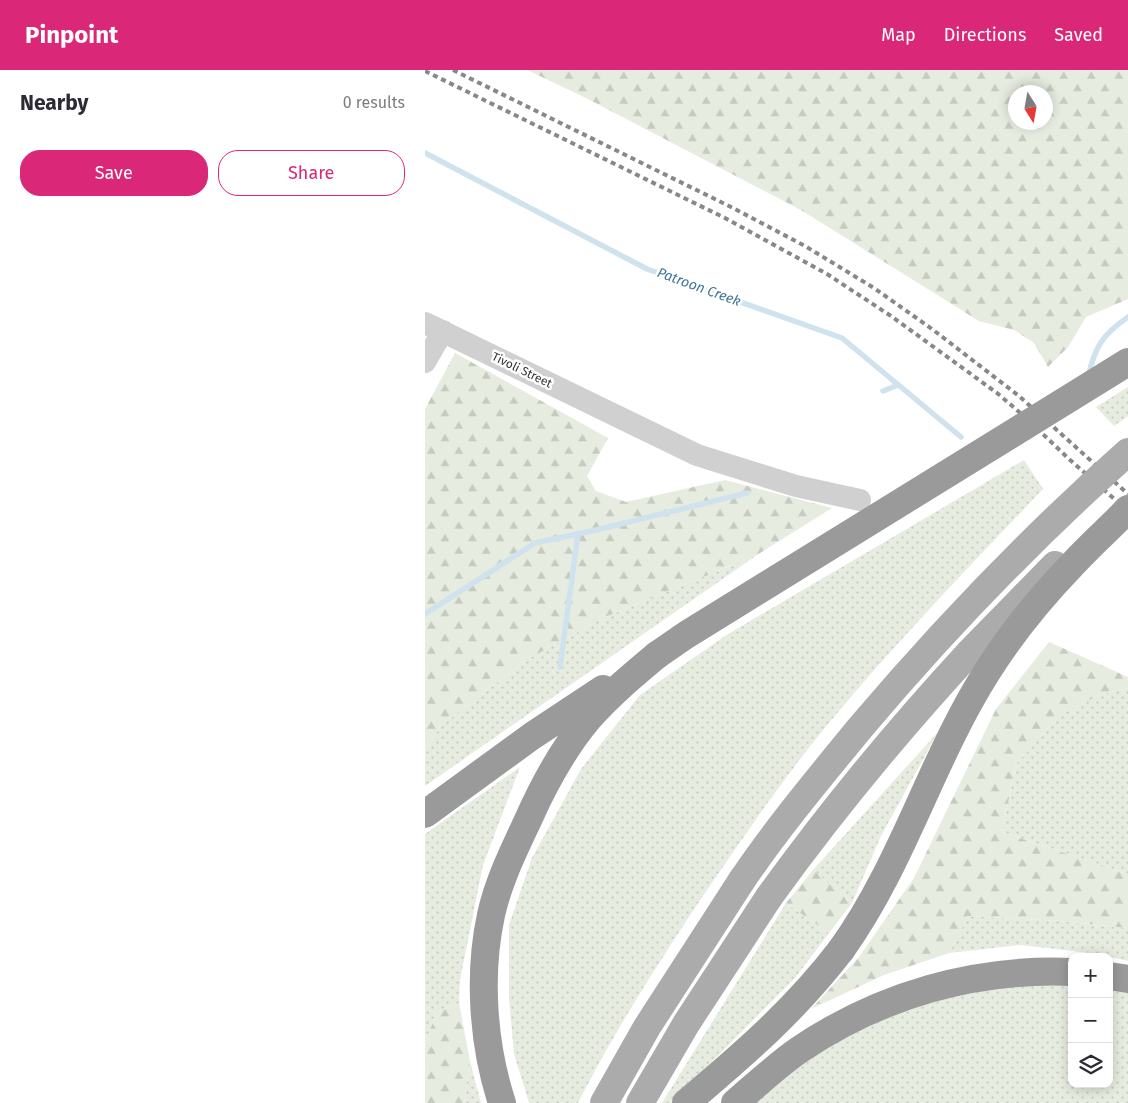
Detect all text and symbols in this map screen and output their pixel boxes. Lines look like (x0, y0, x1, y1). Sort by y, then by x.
text: Pinpoint (25, 21, 118, 49)
text: Map (881, 24, 916, 46)
text: Directions (944, 24, 1026, 46)
text: Saved (1054, 24, 1103, 46)
north arrow (1008, 85, 1053, 130)
text: Nearby (20, 90, 88, 116)
text: 0 results (343, 93, 405, 112)
button: Save (20, 150, 208, 196)
button: Share (218, 150, 405, 196)
water label: Patroon Creek (655, 264, 744, 310)
street label: Tivoli Street (490, 349, 555, 391)
map controls (1068, 953, 1113, 1088)
button: + (1068, 953, 1113, 998)
button: − (1068, 998, 1113, 1043)
button: layers (1068, 1043, 1113, 1088)

